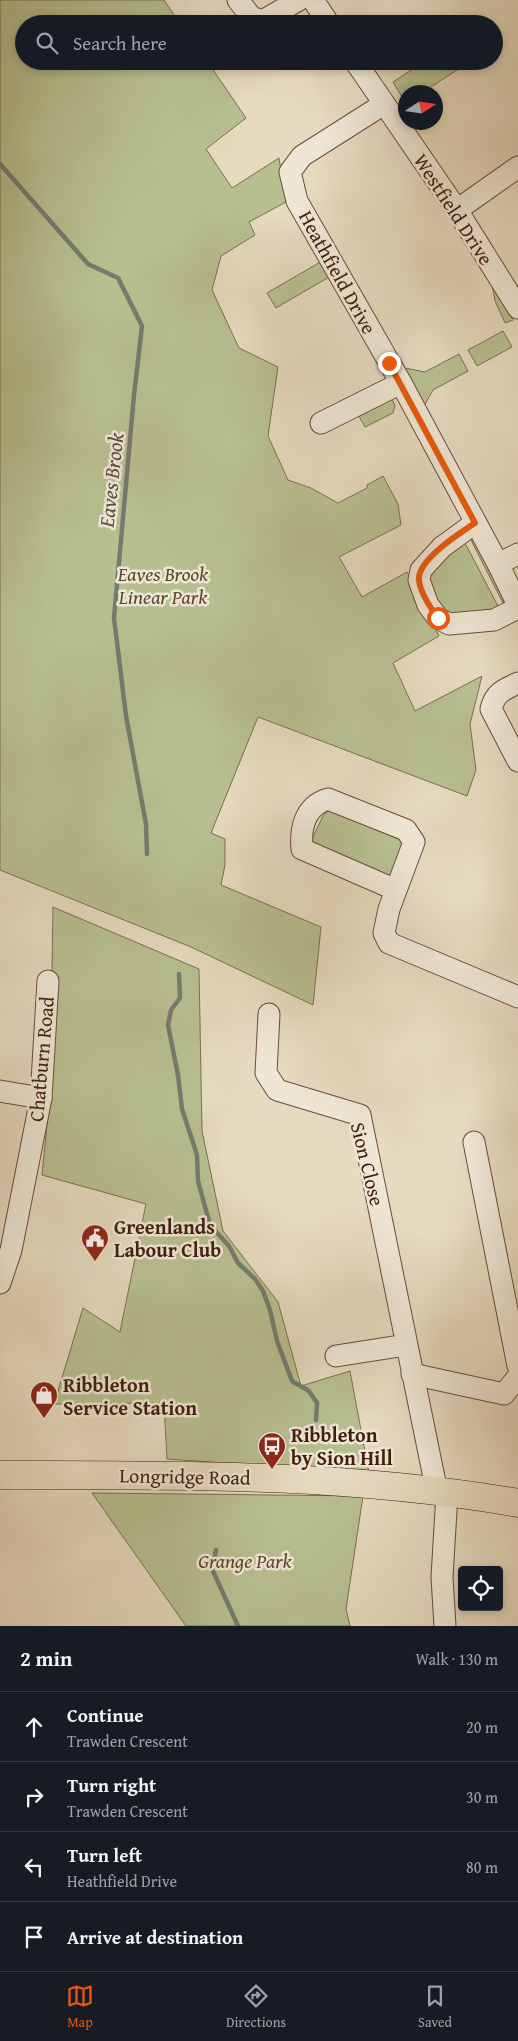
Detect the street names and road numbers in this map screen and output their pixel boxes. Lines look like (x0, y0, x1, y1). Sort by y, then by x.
street label: Westfield Drive (407, 148, 501, 270)
street label: Heathfield Drive (292, 205, 384, 339)
street label: Chatburn Road (21, 995, 61, 1123)
street label: Sion Close (344, 1119, 392, 1209)
street label: Longridge Road (119, 1460, 251, 1492)

